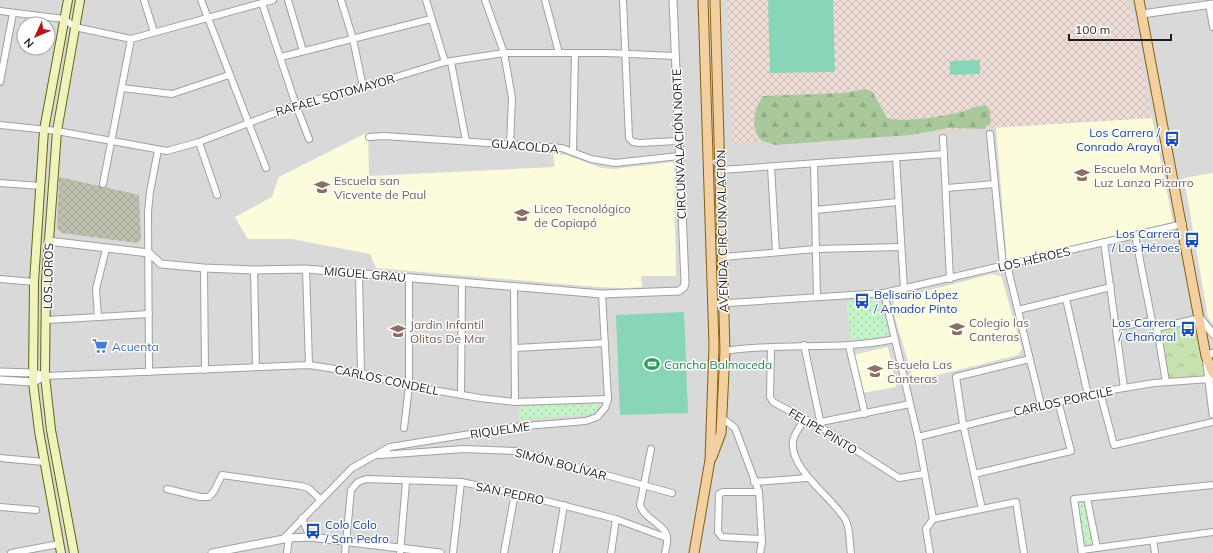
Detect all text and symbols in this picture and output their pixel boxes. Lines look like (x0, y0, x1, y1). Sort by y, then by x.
north arrow (16, 16, 56, 56)
scale bar (1069, 16, 1171, 42)
text: 100 m (1075, 22, 1110, 37)
text: N (21, 35, 37, 51)
street label: CIRCUNVALACIÓN NORTE (669, 69, 689, 219)
street label: RAFAEL SOTOMAYOR (274, 71, 396, 119)
place label: Los Carrera / Conrado Araya (1076, 125, 1161, 154)
bus stop icon: Los Carrera / Conrado Araya (1163, 130, 1181, 148)
street label: GUACOLDA (491, 136, 559, 156)
street label: AVENIDA CIRCUNVALACIÓN (713, 149, 731, 313)
place label: Escuela Maria Luz Lanza Pizarro (1094, 161, 1194, 190)
school or university icon: Escuela Maria Luz Lanza Pizarro (1073, 166, 1091, 184)
place label: Escuela san Vicvente de Paul (334, 173, 426, 202)
school or university icon: Escuela san Vicvente de Paul (313, 178, 331, 196)
place label: Liceo Tecnológico de Copiapó (534, 201, 631, 230)
school or university icon: Liceo Tecnológico de Copiapó (513, 206, 531, 224)
place label: Los Carrera / Los Héroes (1111, 226, 1180, 255)
bus stop icon: Los Carrera / Los Héroes (1183, 231, 1201, 249)
street label: LOS LOROS (40, 243, 56, 309)
street label: LOS HÉROES (996, 243, 1072, 275)
street label: MIGUEL GRAU (323, 263, 407, 285)
place label: Belisario López / Amador Pinto (873, 287, 958, 316)
bus stop icon: Belisario López / Amador Pinto (853, 292, 871, 310)
place label: Colegio las Canteras (969, 315, 1029, 344)
place label: Los Carrera / Chañaral (1112, 315, 1176, 344)
place label: Jardin Infantil Olitas De Mar (410, 317, 487, 346)
school or university icon: Colegio las Canteras (948, 320, 966, 338)
bus stop icon: Los Carrera / Chañaral (1179, 320, 1197, 338)
school or university icon: Jardin Infantil Olitas De Mar (389, 322, 407, 340)
supermarket icon: Acuenta (91, 337, 109, 355)
place label: Acuenta (112, 339, 159, 354)
sports icon: Cancha Balmaceda (643, 355, 661, 373)
place label: Cancha Balmaceda (664, 357, 772, 372)
place label: Escuela Las Canteras (887, 357, 952, 386)
street label: CARLOS CONDELL (333, 362, 441, 398)
school or university icon: Escuela Las Canteras (866, 362, 884, 380)
street label: CARLOS PORCILE (1012, 383, 1114, 419)
street label: FELIPE PINTO (786, 405, 860, 457)
street label: RIQUELME (469, 418, 531, 442)
street label: SIMÓN BOLÍVAR (514, 445, 608, 483)
street label: SAN PEDRO (474, 478, 546, 508)
place label: Colo Colo / San Pedro (324, 517, 389, 546)
bus stop icon: Colo Colo / San Pedro (304, 522, 322, 540)

